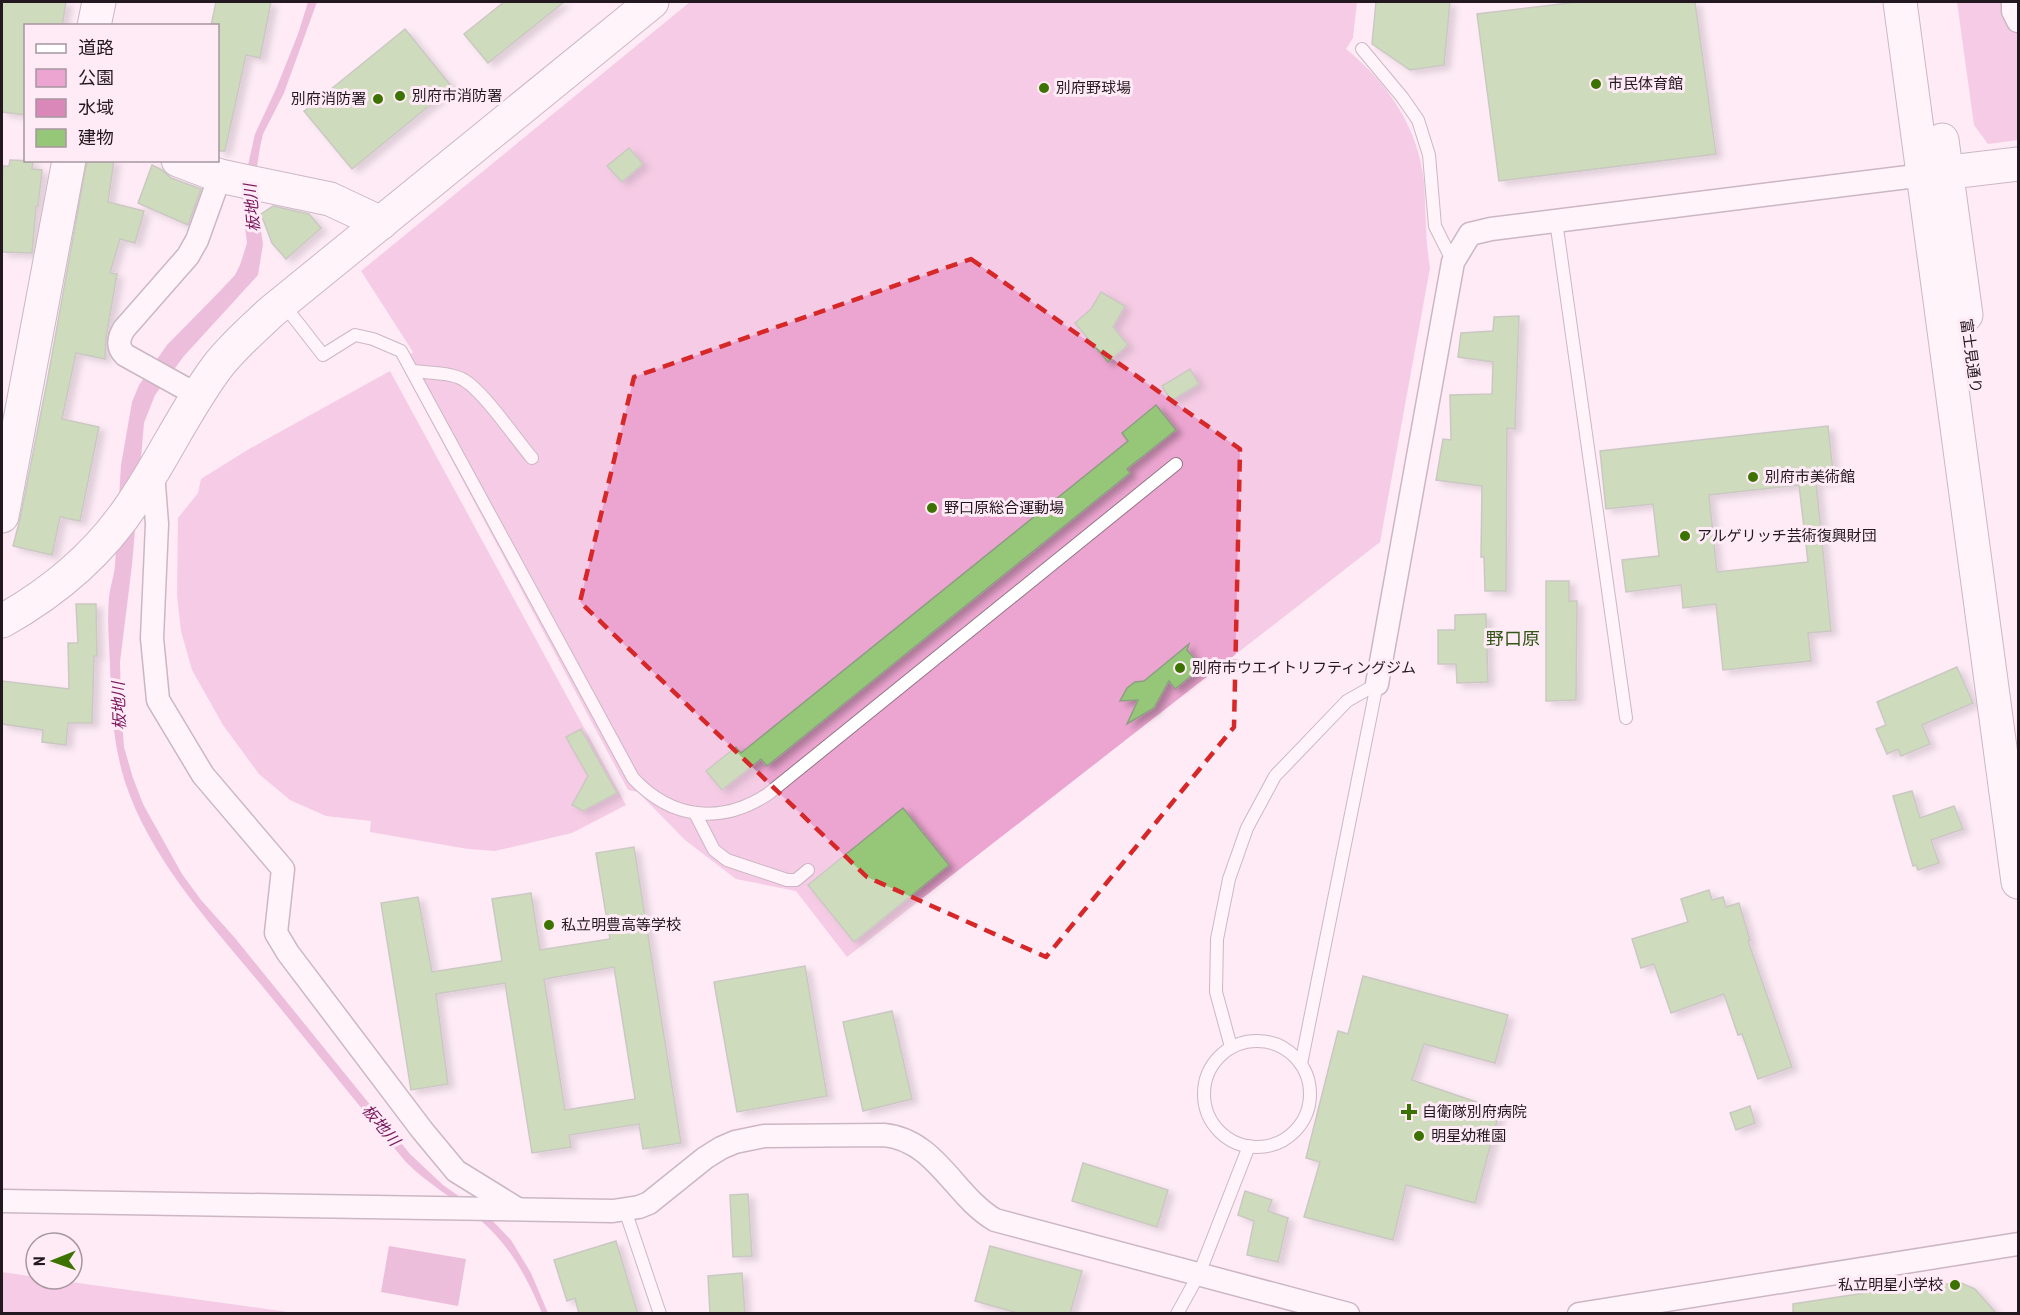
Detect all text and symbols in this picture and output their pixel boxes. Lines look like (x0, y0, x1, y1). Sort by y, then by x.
legend (24, 24, 219, 162)
text: 道路 (78, 37, 114, 58)
text: 公園 (78, 67, 114, 88)
place label: 市民体育館 (1608, 75, 1683, 93)
marker: 市民体育館 (1589, 77, 1603, 91)
place label: 別府野球場 (1056, 79, 1131, 97)
marker: 別府野球場 (1037, 81, 1051, 95)
place label: 別府市消防署 (412, 87, 502, 105)
marker: 別府市消防署 (393, 89, 407, 103)
place label: 別府消防署 (291, 90, 366, 108)
marker: 別府消防署 (371, 92, 385, 106)
text: 水域 (78, 97, 114, 118)
text: 建物 (78, 127, 114, 148)
water label: 板地川 (240, 181, 264, 233)
street label: 富士見通り (1957, 318, 1985, 394)
place label: 別府市美術館 (1765, 468, 1855, 486)
marker: 別府市美術館 (1746, 470, 1760, 484)
place label: 野口原総合運動場 (944, 499, 1064, 517)
marker: 野口原総合運動場 (925, 501, 939, 515)
place label: アルゲリッチ芸術復興財団 (1697, 527, 1877, 545)
marker: アルゲリッチ芸術復興財団 (1678, 529, 1692, 543)
district label: 野口原 (1486, 628, 1540, 649)
place label: 別府市ウエイトリフティングジム (1192, 659, 1416, 677)
marker: 別府市ウエイトリフティングジム (1173, 661, 1187, 675)
water label: 板地川 (109, 680, 129, 730)
place label: 私立明豊高等学校 (561, 916, 681, 934)
marker: 私立明豊高等学校 (542, 918, 556, 932)
water label: 板地川 (358, 1101, 405, 1151)
marker: 自衛隊別府病院 (1400, 1103, 1418, 1121)
place label: 自衛隊別府病院 (1422, 1103, 1527, 1121)
place label: 明星幼稚園 (1431, 1127, 1506, 1145)
marker: 明星幼稚園 (1412, 1129, 1426, 1143)
north arrow (24, 1231, 84, 1291)
text: N (30, 1256, 49, 1266)
place label: 私立明星小学校 (1838, 1276, 1943, 1294)
marker: 私立明星小学校 (1948, 1278, 1962, 1292)

